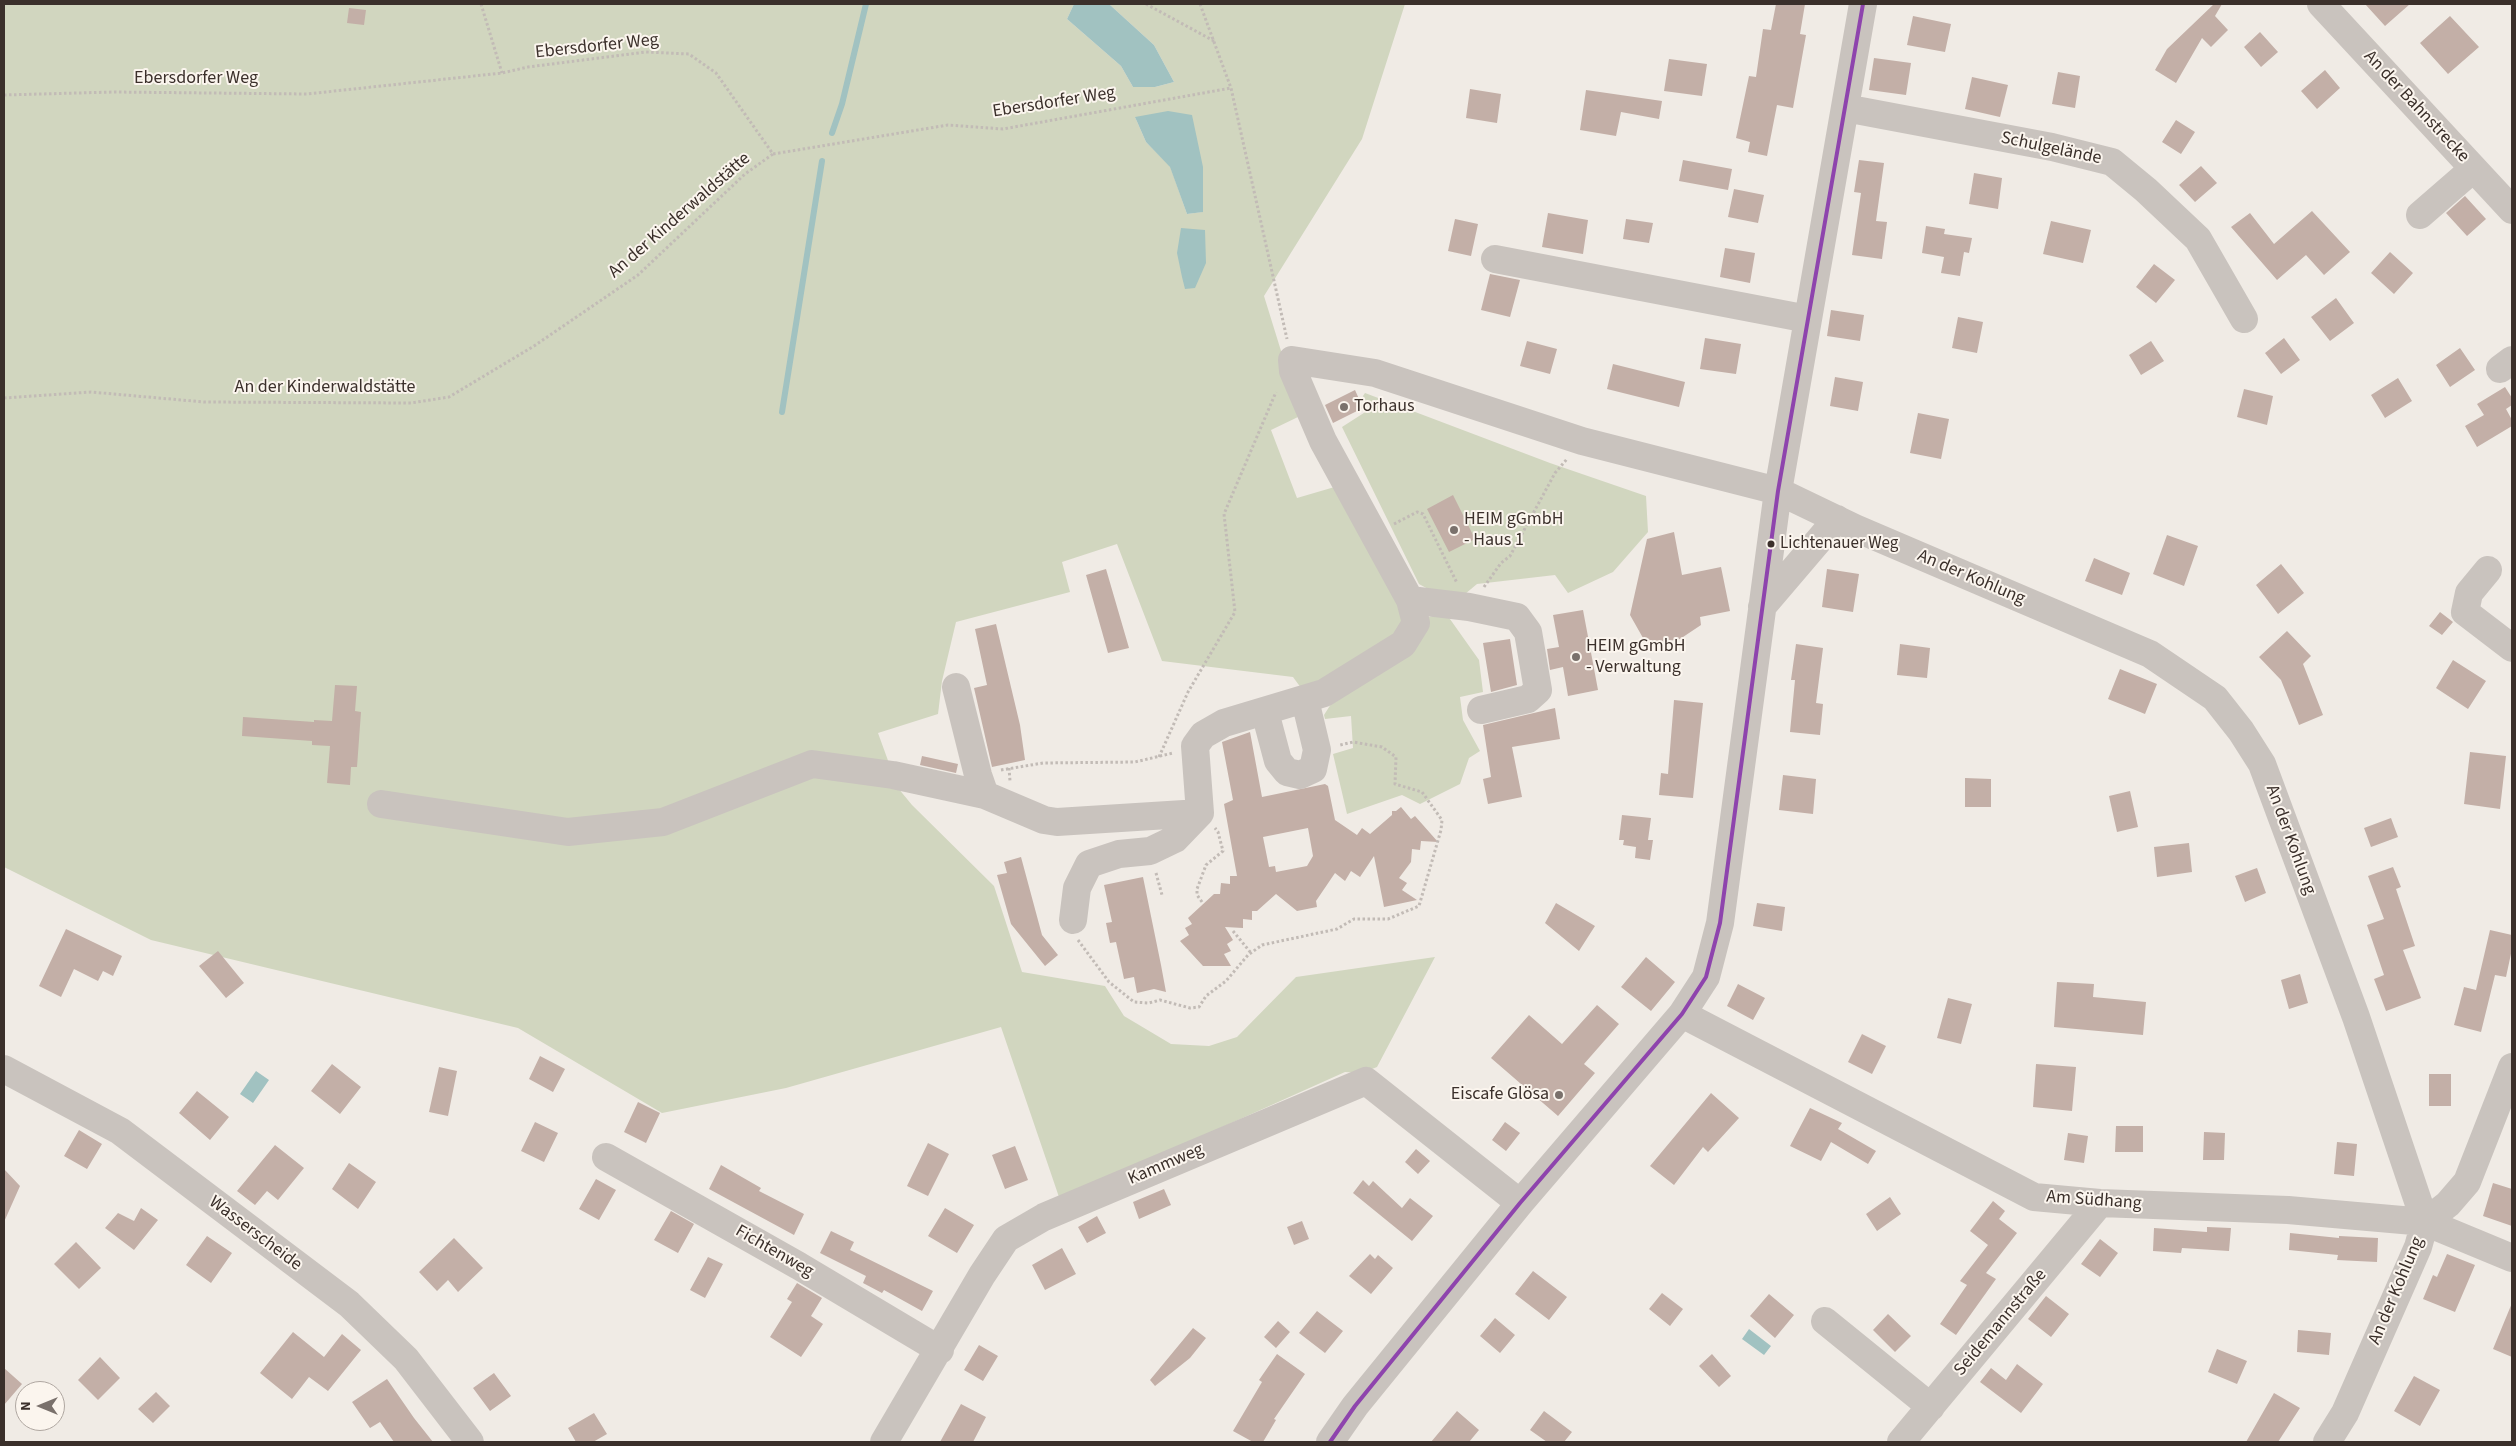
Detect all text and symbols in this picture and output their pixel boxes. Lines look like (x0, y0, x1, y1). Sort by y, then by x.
street label: Ebersdorfer Weg (534, 30, 660, 64)
street label: An der Bahnstrecke (2359, 47, 2473, 167)
street label: Ebersdorfer Weg (134, 68, 258, 90)
street label: Ebersdorfer Weg (991, 83, 1117, 123)
street label: Schulgelände (1999, 128, 2103, 170)
street label: An der Kinderwaldstätte (605, 149, 755, 283)
street label: An der Kinderwaldstätte (235, 377, 415, 399)
place label: Torhaus (1354, 396, 1415, 418)
marker: Torhaus (1338, 401, 1350, 413)
place label: HEIM gGmbH - Haus 1 (1464, 509, 1563, 552)
marker: HEIM gGmbH - Haus 1 (1448, 524, 1460, 536)
place label: Lichtenauer Weg (1780, 534, 1898, 554)
marker: Lichtenauer Weg (1766, 539, 1776, 549)
street label: An der Kohlung (1914, 546, 2028, 610)
place label: HEIM gGmbH - Verwaltung (1586, 636, 1685, 679)
marker: HEIM gGmbH - Verwaltung (1570, 651, 1582, 663)
street label: An der Kohlung (2260, 782, 2320, 898)
place label: Eiscafe Glösa (1451, 1084, 1549, 1106)
marker: Eiscafe Glösa (1553, 1089, 1565, 1101)
street label: Kammweg (1125, 1139, 1207, 1191)
street label: Am Südhang (2046, 1187, 2142, 1215)
street label: Wasserscheide (204, 1192, 306, 1276)
street label: Fichtenweg (731, 1221, 817, 1283)
street label: An der Kohlung (2365, 1234, 2429, 1348)
street label: Seidemannstraße (1950, 1265, 2052, 1381)
north arrow (15, 1381, 65, 1431)
text: N (16, 1401, 36, 1411)

